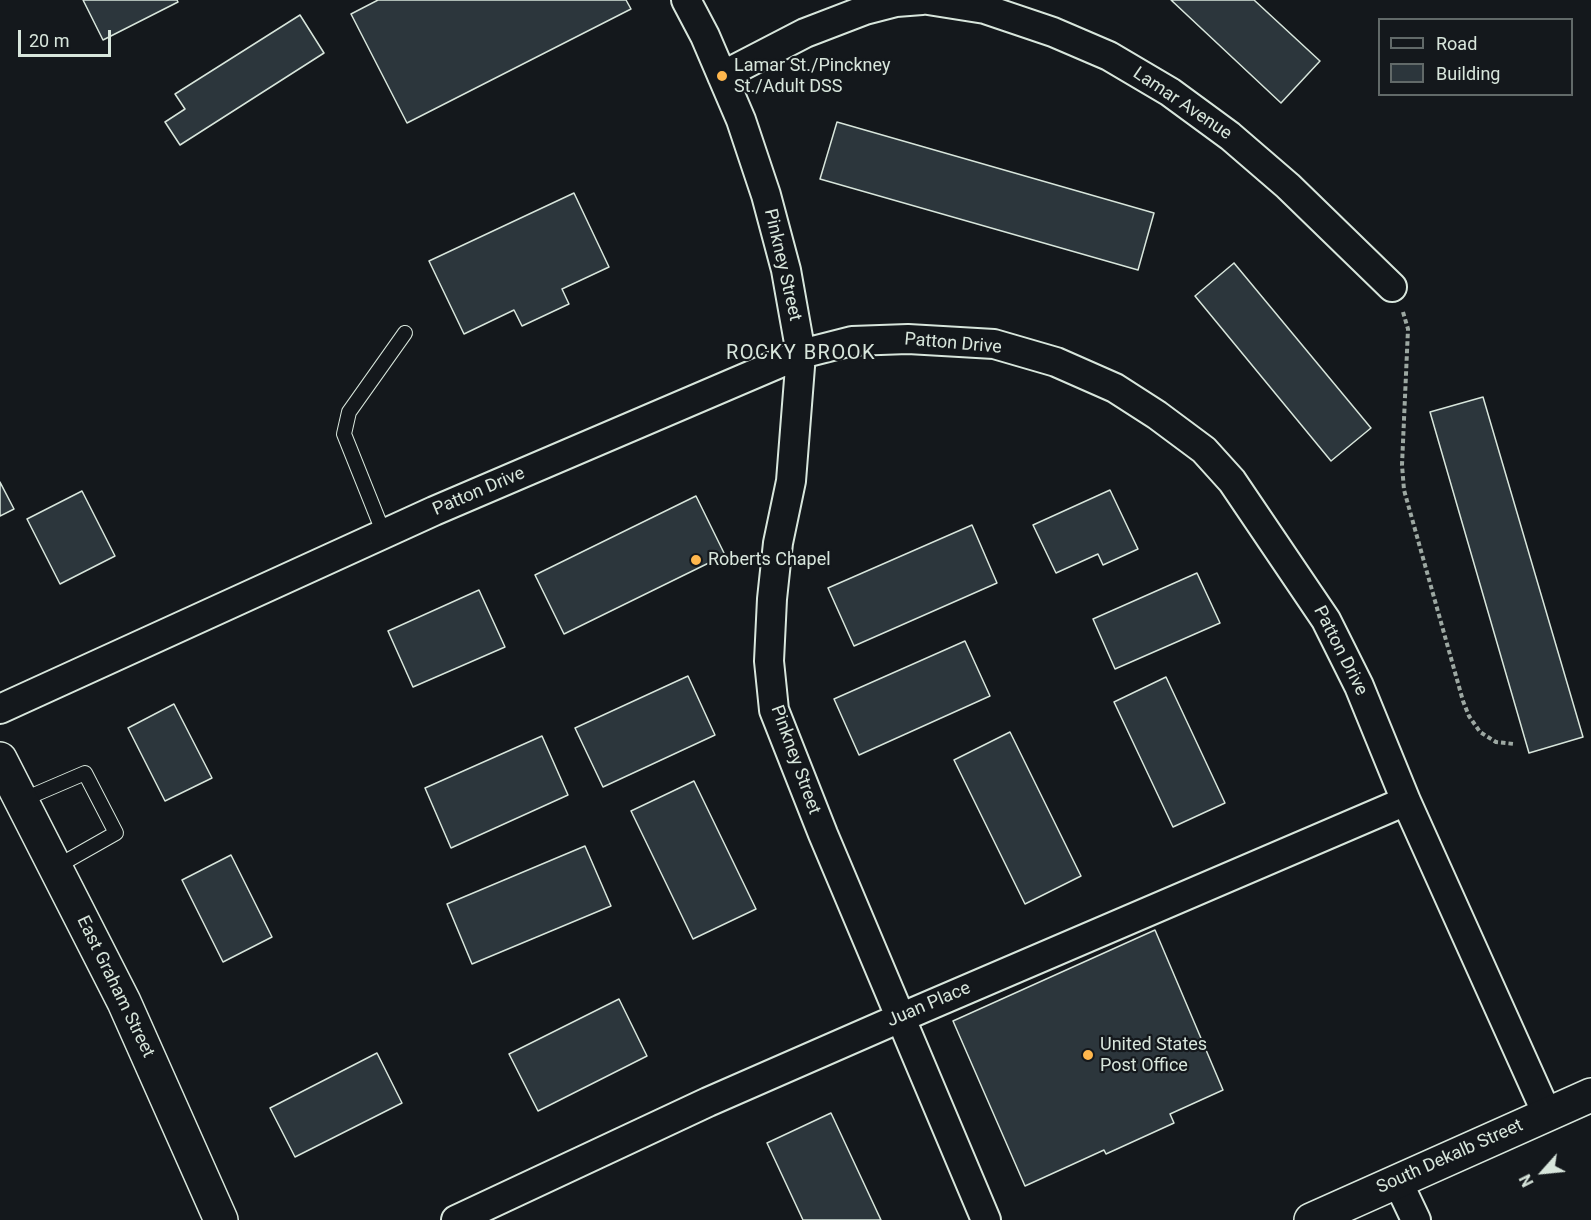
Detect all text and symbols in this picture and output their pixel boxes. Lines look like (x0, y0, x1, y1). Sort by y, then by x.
scale bar (21, 18, 114, 56)
legend (1378, 18, 1573, 96)
text: 20 m (29, 30, 69, 51)
text: Road (1436, 33, 1477, 54)
place label: Lamar St./Pinckney St./Adult DSS (734, 55, 890, 98)
street label: Lamar Avenue (1129, 63, 1235, 145)
text: Building (1436, 63, 1500, 84)
marker: Lamar St./Pinckney St./Adult DSS (715, 69, 729, 83)
street label: Pinkney Street (759, 207, 805, 323)
street label: Patton Drive (903, 329, 1003, 359)
district label: ROCKY BROOK (726, 342, 876, 366)
street label: Patton Drive (430, 463, 528, 521)
place label: Roberts Chapel (708, 549, 831, 571)
marker: Roberts Chapel (689, 553, 703, 567)
street label: Patton Drive (1308, 603, 1372, 699)
street label: Pinkney Street (765, 702, 825, 818)
street label: East Graham Street (71, 913, 159, 1061)
street label: Juan Place (884, 978, 974, 1032)
place label: United States Post Office (1100, 1034, 1207, 1076)
marker: United States Post Office (1081, 1048, 1095, 1062)
street label: South Dekalb Street (1374, 1115, 1526, 1199)
north arrow (1513, 1142, 1573, 1202)
text: N (1515, 1171, 1538, 1190)

